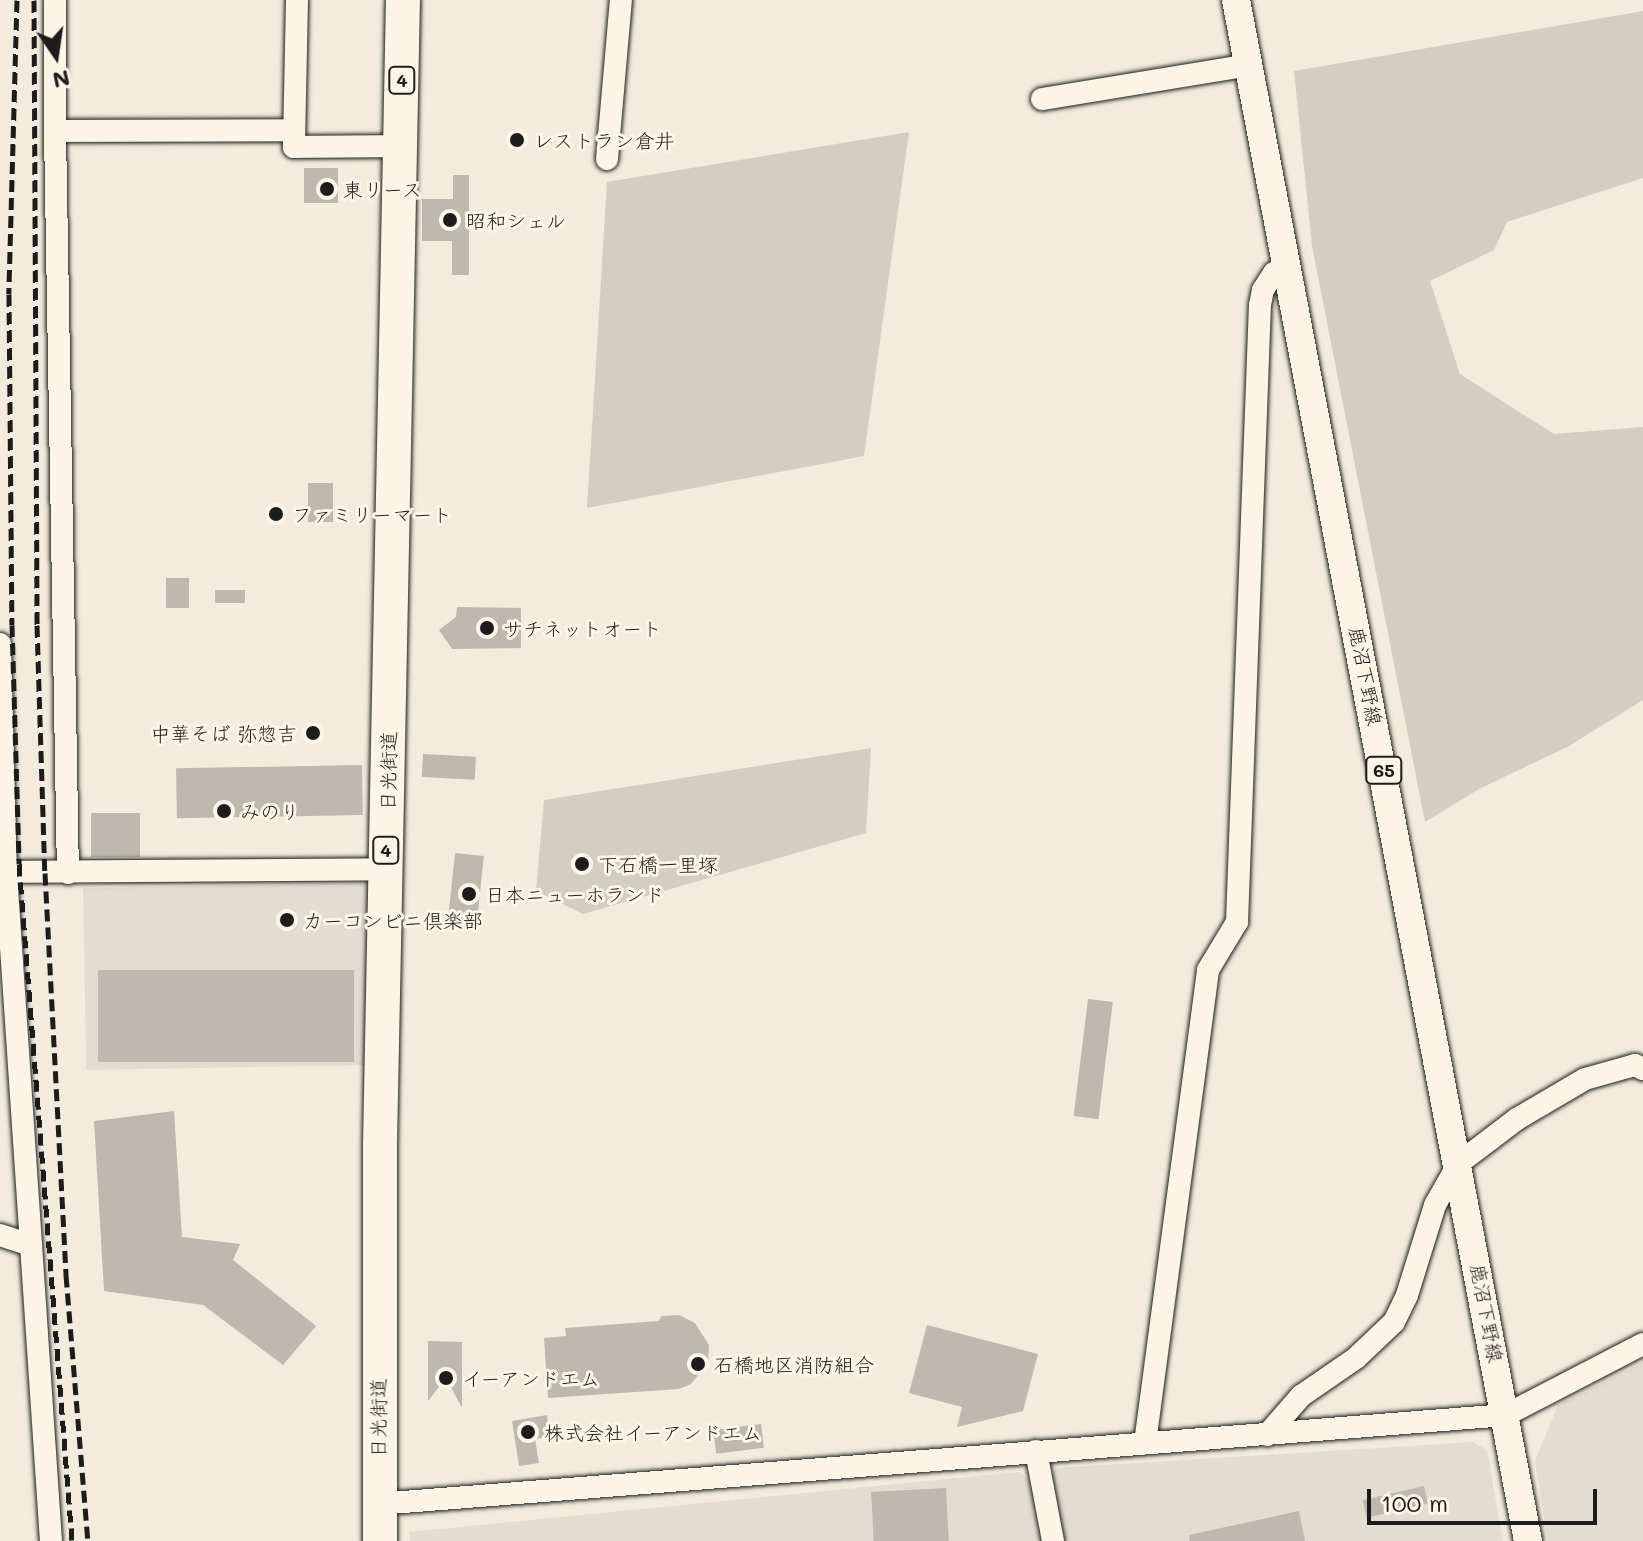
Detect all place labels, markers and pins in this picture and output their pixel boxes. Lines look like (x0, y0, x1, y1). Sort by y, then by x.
place label: レストラン倉井 (533, 128, 673, 152)
marker: レストラン倉井 (508, 131, 526, 149)
place label: 東リース (343, 177, 423, 201)
marker: 東リース (318, 180, 336, 198)
place label: 昭和シェル (466, 208, 566, 232)
marker: 昭和シェル (441, 211, 459, 229)
place label: ファミリーマート (292, 502, 452, 526)
marker: ファミリーマート (267, 505, 285, 523)
place label: サチネットオート (503, 616, 663, 640)
marker: サチネットオート (478, 619, 496, 637)
place label: 中華そば 弥惣吉 (151, 721, 297, 745)
marker: 中華そば 弥惣吉 (304, 724, 322, 742)
place label: みのり (240, 799, 300, 823)
marker: みのり (215, 802, 233, 820)
place label: 下石橋一里塚 (598, 852, 718, 876)
marker: 下石橋一里塚 (573, 855, 591, 873)
place label: 日本ニューホランド (485, 882, 665, 906)
marker: 日本ニューホランド (460, 885, 478, 903)
place label: カーコンビニ倶楽部 (303, 908, 483, 932)
marker: カーコンビニ倶楽部 (278, 911, 296, 929)
place label: 石橋地区消防組合 (714, 1352, 874, 1376)
marker: 石橋地区消防組合 (689, 1355, 707, 1373)
place label: イーアンドエム (462, 1366, 600, 1390)
marker: イーアンドエム (437, 1369, 455, 1387)
place label: 株式会社イーアンドエム (544, 1420, 762, 1444)
marker: 株式会社イーアンドエム (519, 1423, 537, 1441)

